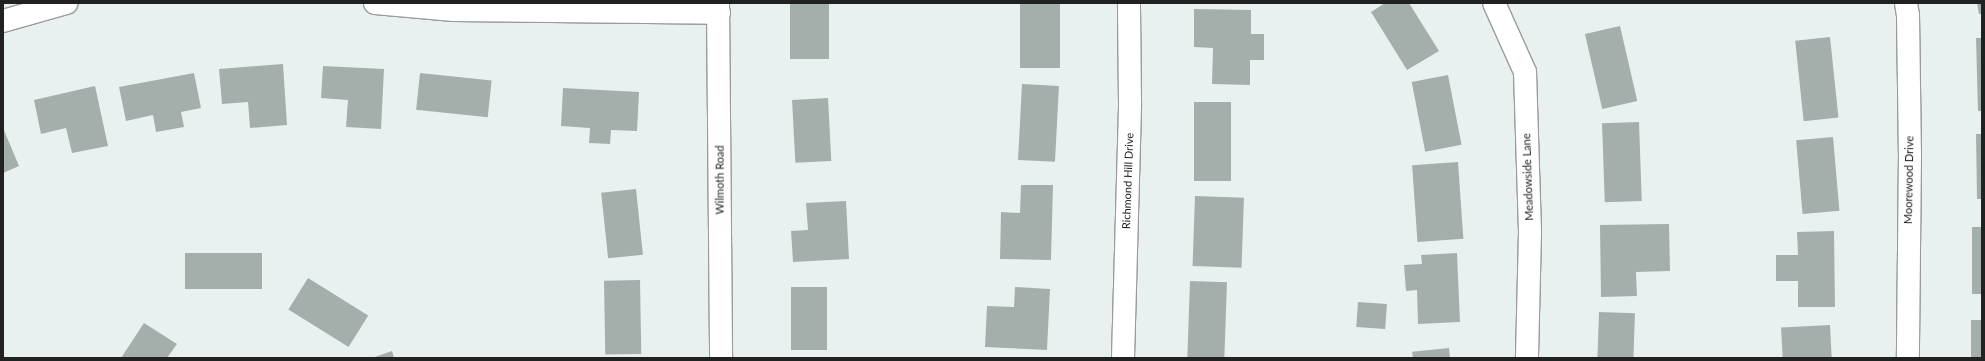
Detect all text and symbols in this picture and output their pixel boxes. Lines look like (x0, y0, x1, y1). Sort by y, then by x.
street label: Richmond Hill Drive (1120, 133, 1136, 229)
street label: Meadowside Lane (1520, 133, 1536, 221)
street label: Moorewood Drive (1902, 136, 1916, 224)
street label: Wilmoth Road (713, 145, 727, 215)

